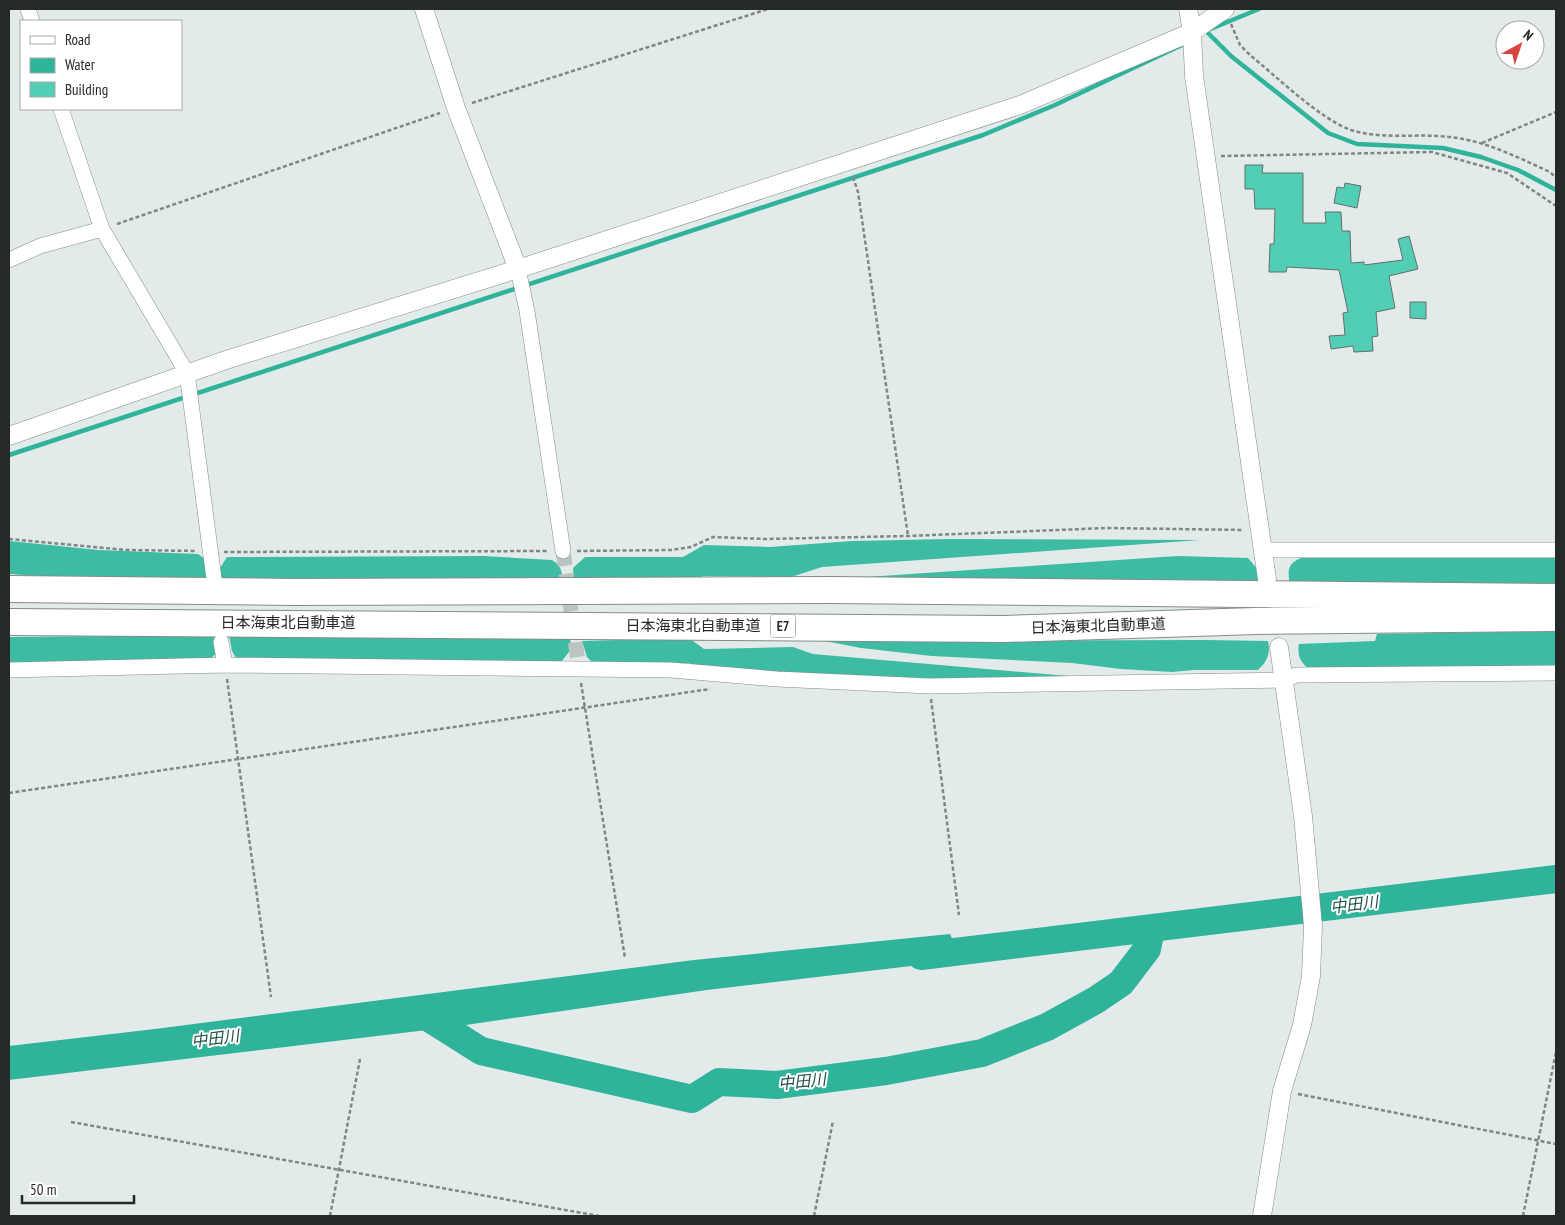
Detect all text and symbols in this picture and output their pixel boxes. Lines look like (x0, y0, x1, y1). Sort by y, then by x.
legend (20, 20, 182, 110)
north arrow (1495, 20, 1545, 70)
text: N (1520, 26, 1537, 44)
text: Road (65, 30, 91, 49)
text: Water (65, 55, 96, 74)
text: Building (65, 80, 108, 99)
street label: 日本海東北自動車道 (220, 613, 356, 632)
road number: E7 (770, 614, 796, 638)
street label: 日本海東北自動車道 (1030, 614, 1166, 637)
street label: 日本海東北自動車道 (625, 616, 761, 635)
water label: 中田川 (1329, 891, 1381, 917)
water label: 中田川 (190, 1025, 242, 1051)
water label: 中田川 (777, 1068, 829, 1093)
scale bar (22, 1172, 135, 1204)
text: 50 m (30, 1180, 56, 1199)

